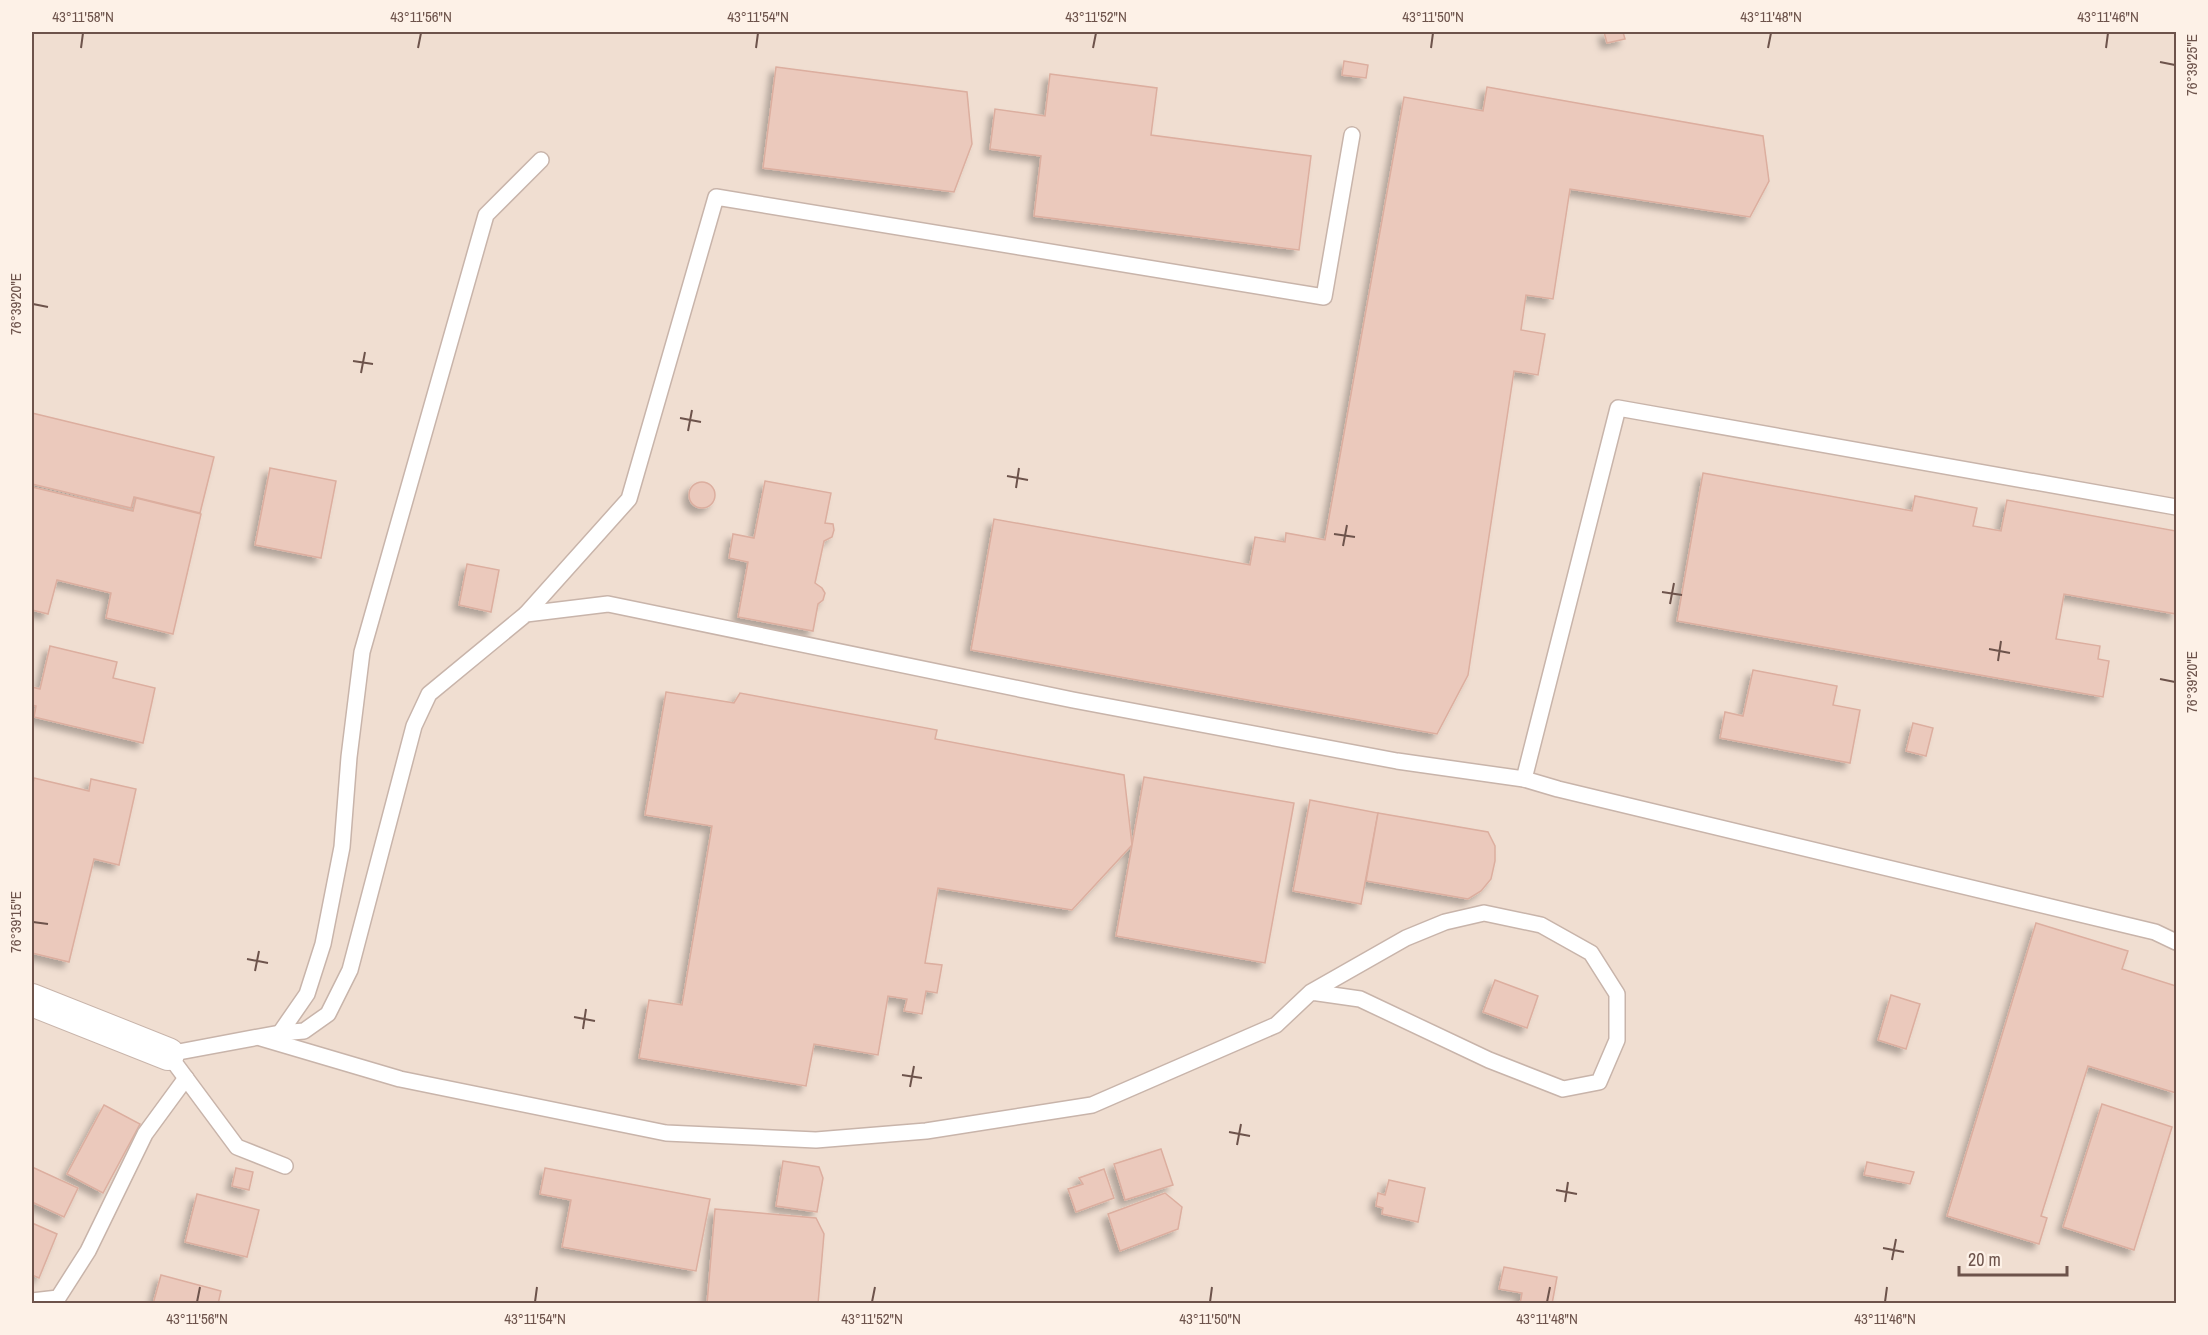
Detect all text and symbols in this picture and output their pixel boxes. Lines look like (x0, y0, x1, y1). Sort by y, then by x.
text: 43°11'58"N (52, 6, 114, 27)
text: 43°11'56"N (390, 6, 452, 27)
text: 43°11'54"N (727, 6, 789, 27)
text: 43°11'52"N (1065, 6, 1127, 27)
text: 43°11'50"N (1402, 6, 1464, 27)
text: 43°11'48"N (1740, 6, 1802, 27)
text: 43°11'46"N (2077, 6, 2139, 27)
text: 76°39'25"E (2181, 34, 2202, 96)
text: 76°39'20"E (5, 273, 26, 335)
text: 76°39'20"E (2181, 651, 2202, 713)
text: 76°39'15"E (5, 891, 26, 953)
scale bar (1959, 1239, 2067, 1277)
text: 20 m (1968, 1247, 2001, 1272)
text: 43°11'56"N (166, 1308, 228, 1329)
text: 43°11'54"N (504, 1308, 566, 1329)
text: 43°11'52"N (841, 1308, 903, 1329)
text: 43°11'50"N (1179, 1308, 1241, 1329)
text: 43°11'48"N (1516, 1308, 1578, 1329)
text: 43°11'46"N (1854, 1308, 1916, 1329)

